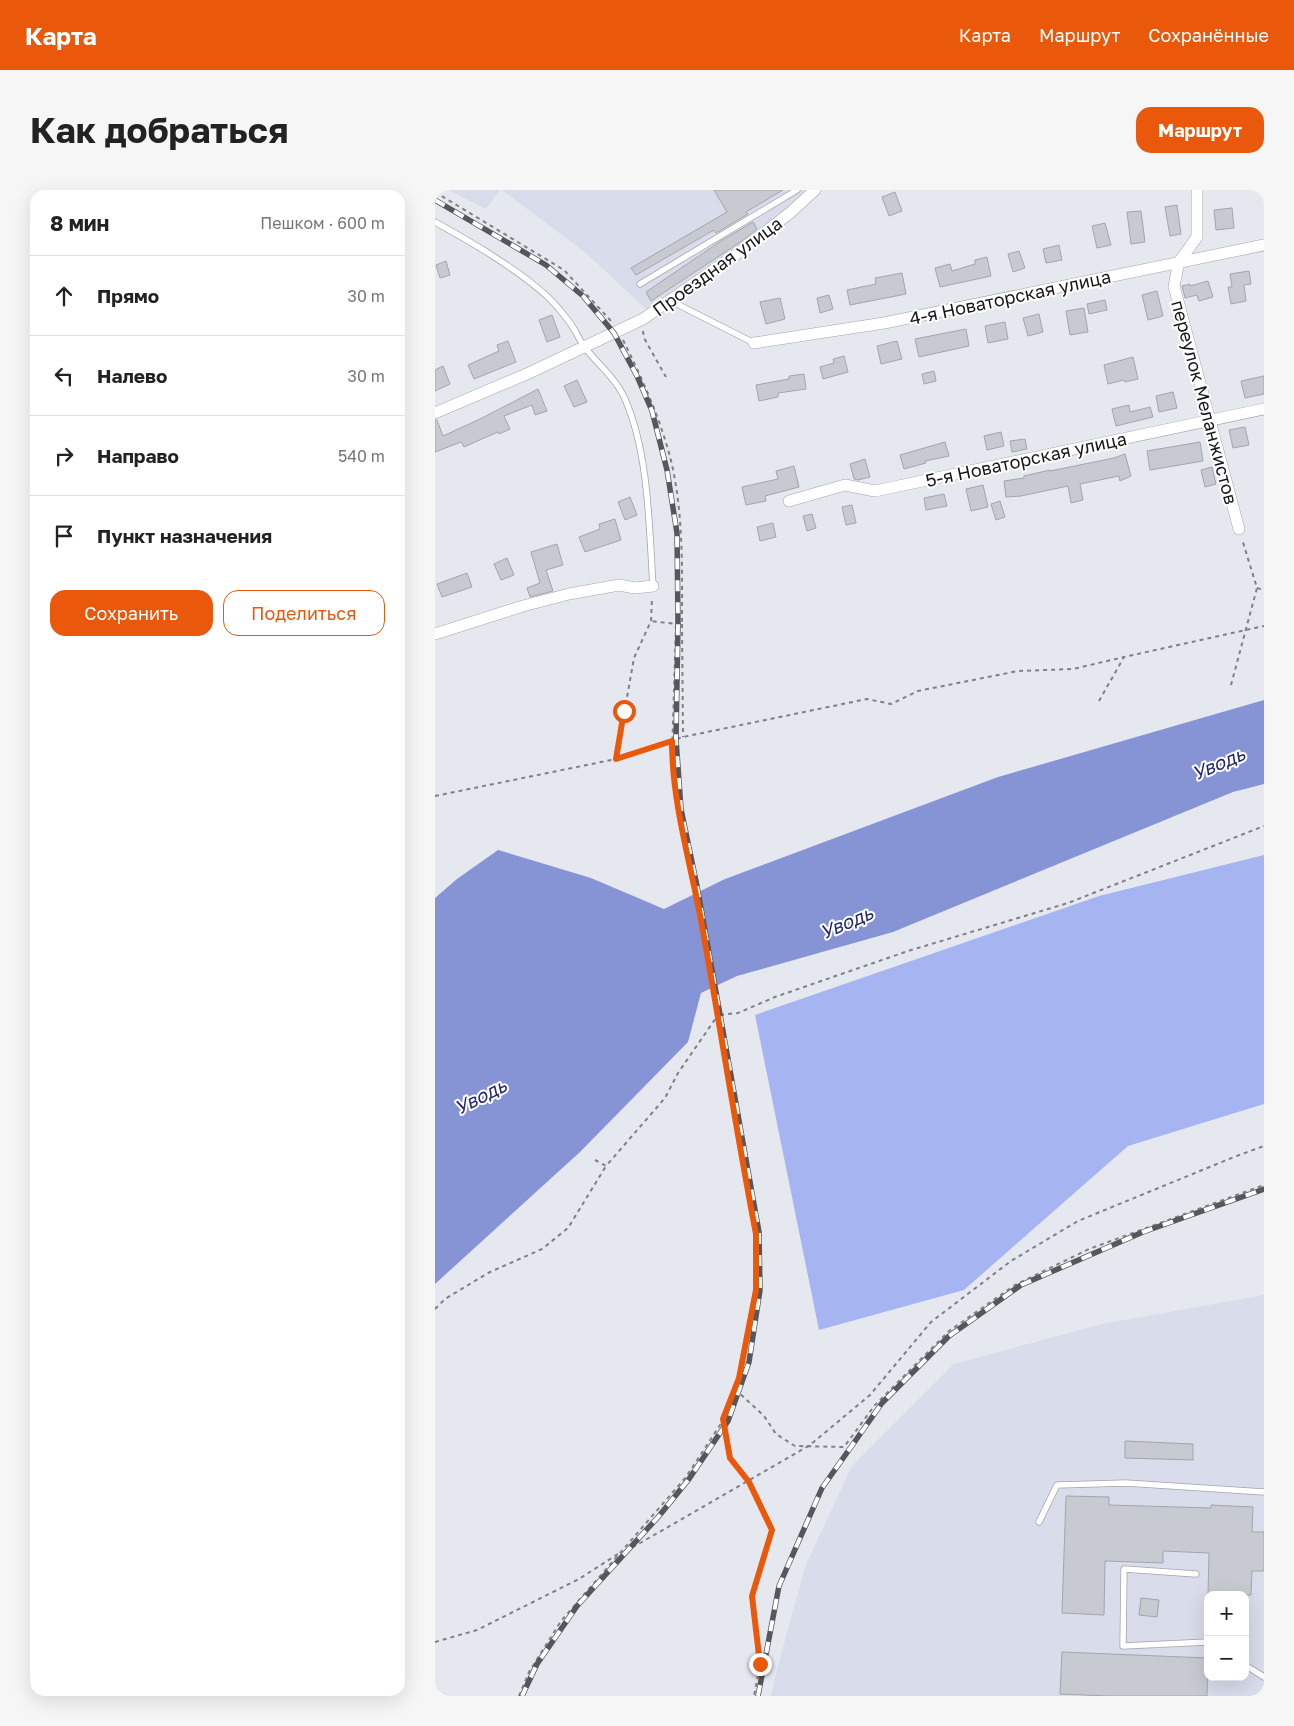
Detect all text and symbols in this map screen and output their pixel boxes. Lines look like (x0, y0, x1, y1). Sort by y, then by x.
text: Карта (25, 21, 97, 50)
text: Карта (959, 24, 1011, 46)
text: Маршрут (1039, 24, 1120, 46)
text: Сохранённые (1148, 24, 1269, 46)
button: Маршрут (1136, 107, 1264, 153)
text: Как добраться (30, 109, 288, 151)
text: 8 мин (50, 210, 109, 236)
street label: Проездная улица (648, 212, 786, 320)
text: Пешком · 600 m (260, 213, 385, 233)
street label: 4-я Новаторская улица (907, 265, 1113, 329)
icon: ahead (50, 282, 78, 310)
text: Прямо (97, 284, 159, 307)
text: 30 m (348, 286, 385, 306)
street label: переулок Меланжистов (1167, 297, 1243, 507)
icon: left (50, 362, 78, 390)
text: Налево (97, 364, 167, 387)
text: 30 m (348, 366, 385, 386)
street label: 5-я Новаторская улица (924, 427, 1128, 491)
icon: right (50, 442, 78, 470)
text: Направо (97, 444, 179, 467)
text: 540 m (338, 446, 385, 466)
icon: arrive (50, 522, 78, 550)
text: Пункт назначения (97, 524, 272, 547)
button: Сохранить (50, 590, 213, 636)
button: Поделиться (223, 590, 385, 636)
route start (613, 700, 636, 723)
water label: Уводь (1188, 741, 1249, 784)
water label: Уводь (816, 900, 877, 943)
water label: Уводь (450, 1073, 511, 1119)
map controls (1204, 1591, 1249, 1681)
button: + (1204, 1591, 1249, 1636)
button: − (1204, 1636, 1249, 1681)
route end (749, 1653, 772, 1676)

